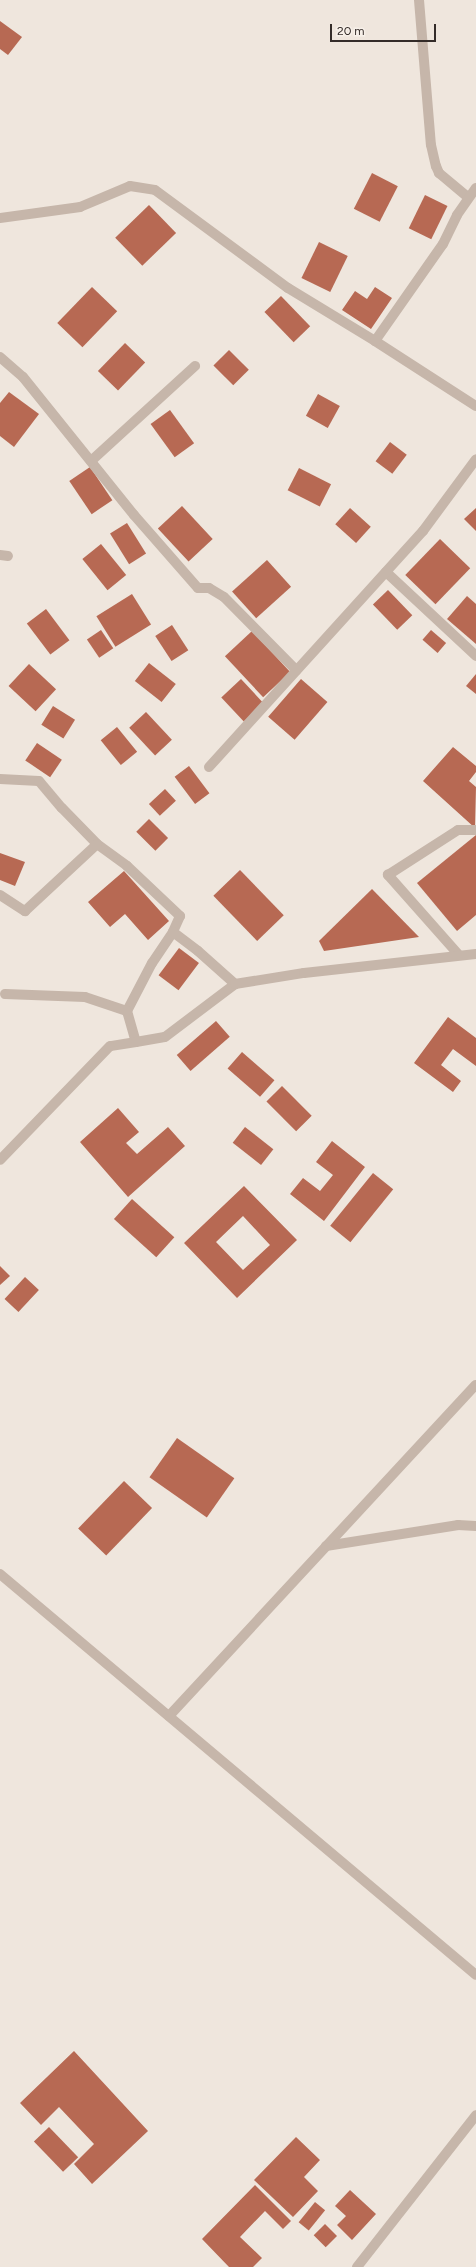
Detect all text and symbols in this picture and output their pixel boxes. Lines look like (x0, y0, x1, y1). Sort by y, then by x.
scale bar (332, 16, 438, 42)
text: 20 m (337, 24, 365, 38)

